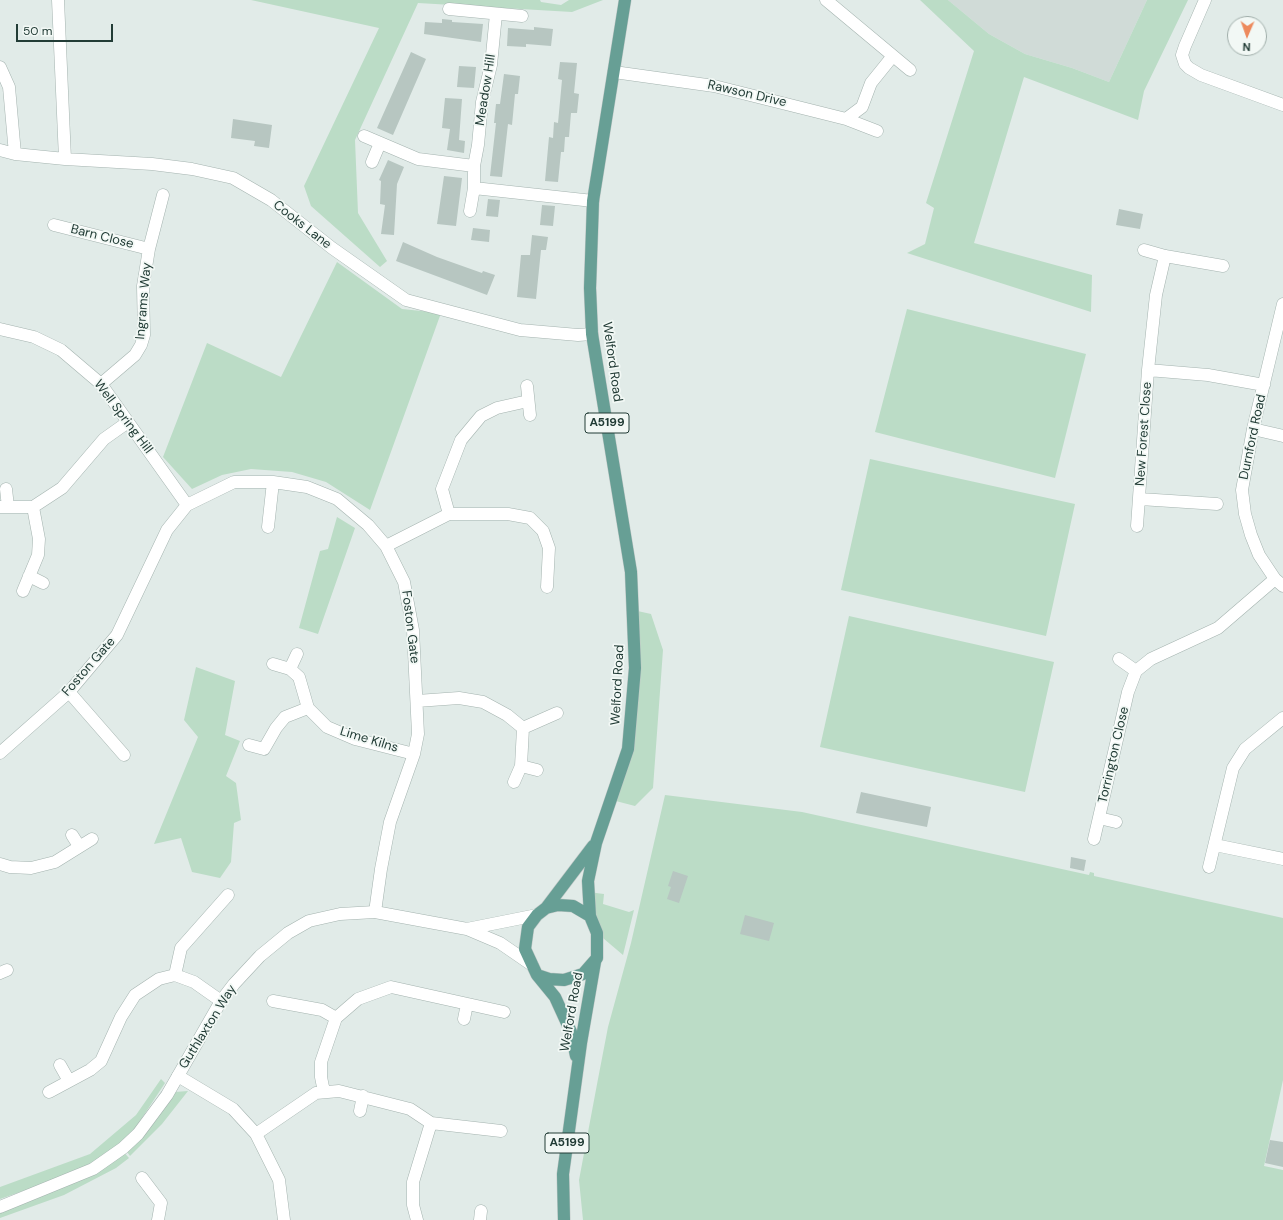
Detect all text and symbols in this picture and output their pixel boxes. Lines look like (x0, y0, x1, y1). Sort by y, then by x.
scale bar (18, 16, 115, 42)
north arrow (1227, 16, 1267, 56)
text: 50 m (23, 23, 52, 39)
text: N (1242, 40, 1251, 54)
street label: Meadow Hill (473, 53, 499, 127)
street label: Rawson Drive (706, 77, 788, 111)
street label: Cooks Lane (270, 197, 334, 253)
street label: Barn Close (69, 222, 135, 252)
street label: Ingrams Way (133, 262, 155, 340)
street label: Welford Road (599, 321, 625, 403)
street label: Well Spring Hill (90, 377, 156, 457)
street label: New Forest Close (1133, 381, 1155, 487)
street label: Durnford Road (1236, 393, 1270, 481)
road number: A5199 (585, 413, 629, 433)
street label: Foston Gate (398, 590, 422, 664)
street label: Foston Gate (59, 634, 119, 700)
street label: Welford Road (608, 644, 628, 726)
street label: Torrington Close (1095, 705, 1133, 805)
street label: Lime Kilns (338, 724, 400, 756)
street label: Welford Road (557, 971, 587, 1053)
street label: Guthlaxton Way (176, 982, 240, 1072)
road number: A5199 (545, 1133, 589, 1153)

